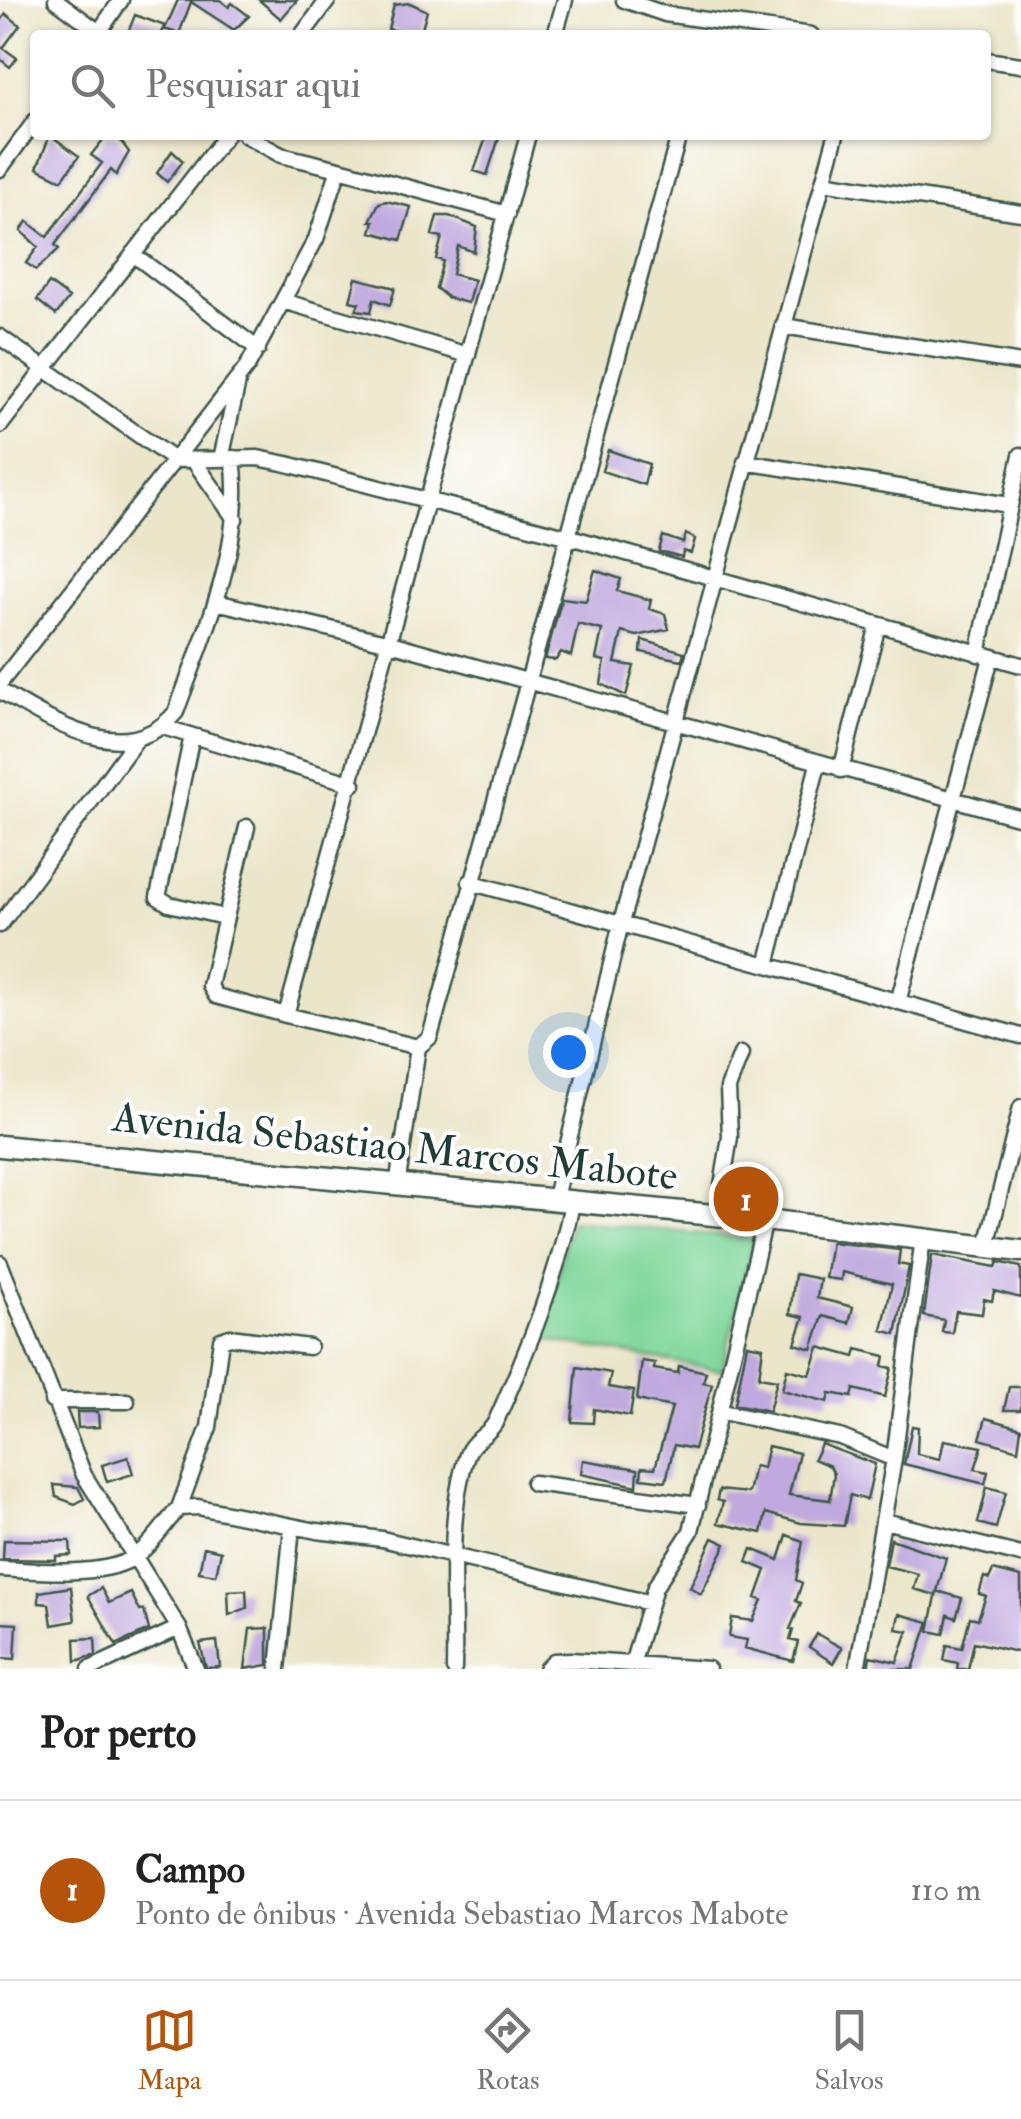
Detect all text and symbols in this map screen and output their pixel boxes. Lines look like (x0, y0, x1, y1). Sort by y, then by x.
search box (30, 30, 991, 140)
icon: search (65, 58, 120, 113)
text: Pesquisar aqui (145, 61, 361, 109)
your location (543, 1027, 594, 1078)
street label: Avenida Sebastiao Marcos Mabote (109, 1091, 680, 1203)
pin: 1 (714, 1162, 778, 1236)
text: Por perto (40, 1708, 196, 1760)
text: Campo (135, 1846, 245, 1894)
text: 1 (67, 1870, 78, 1910)
text: 110 m (910, 1870, 981, 1910)
text: Ponto de ônibus · Avenida Sebastiao Marcos Mabote (135, 1894, 788, 1934)
tab: Mapa (137, 2003, 201, 2098)
tab: Rotas (476, 2003, 540, 2098)
tab: Salvos (814, 2003, 884, 2098)

